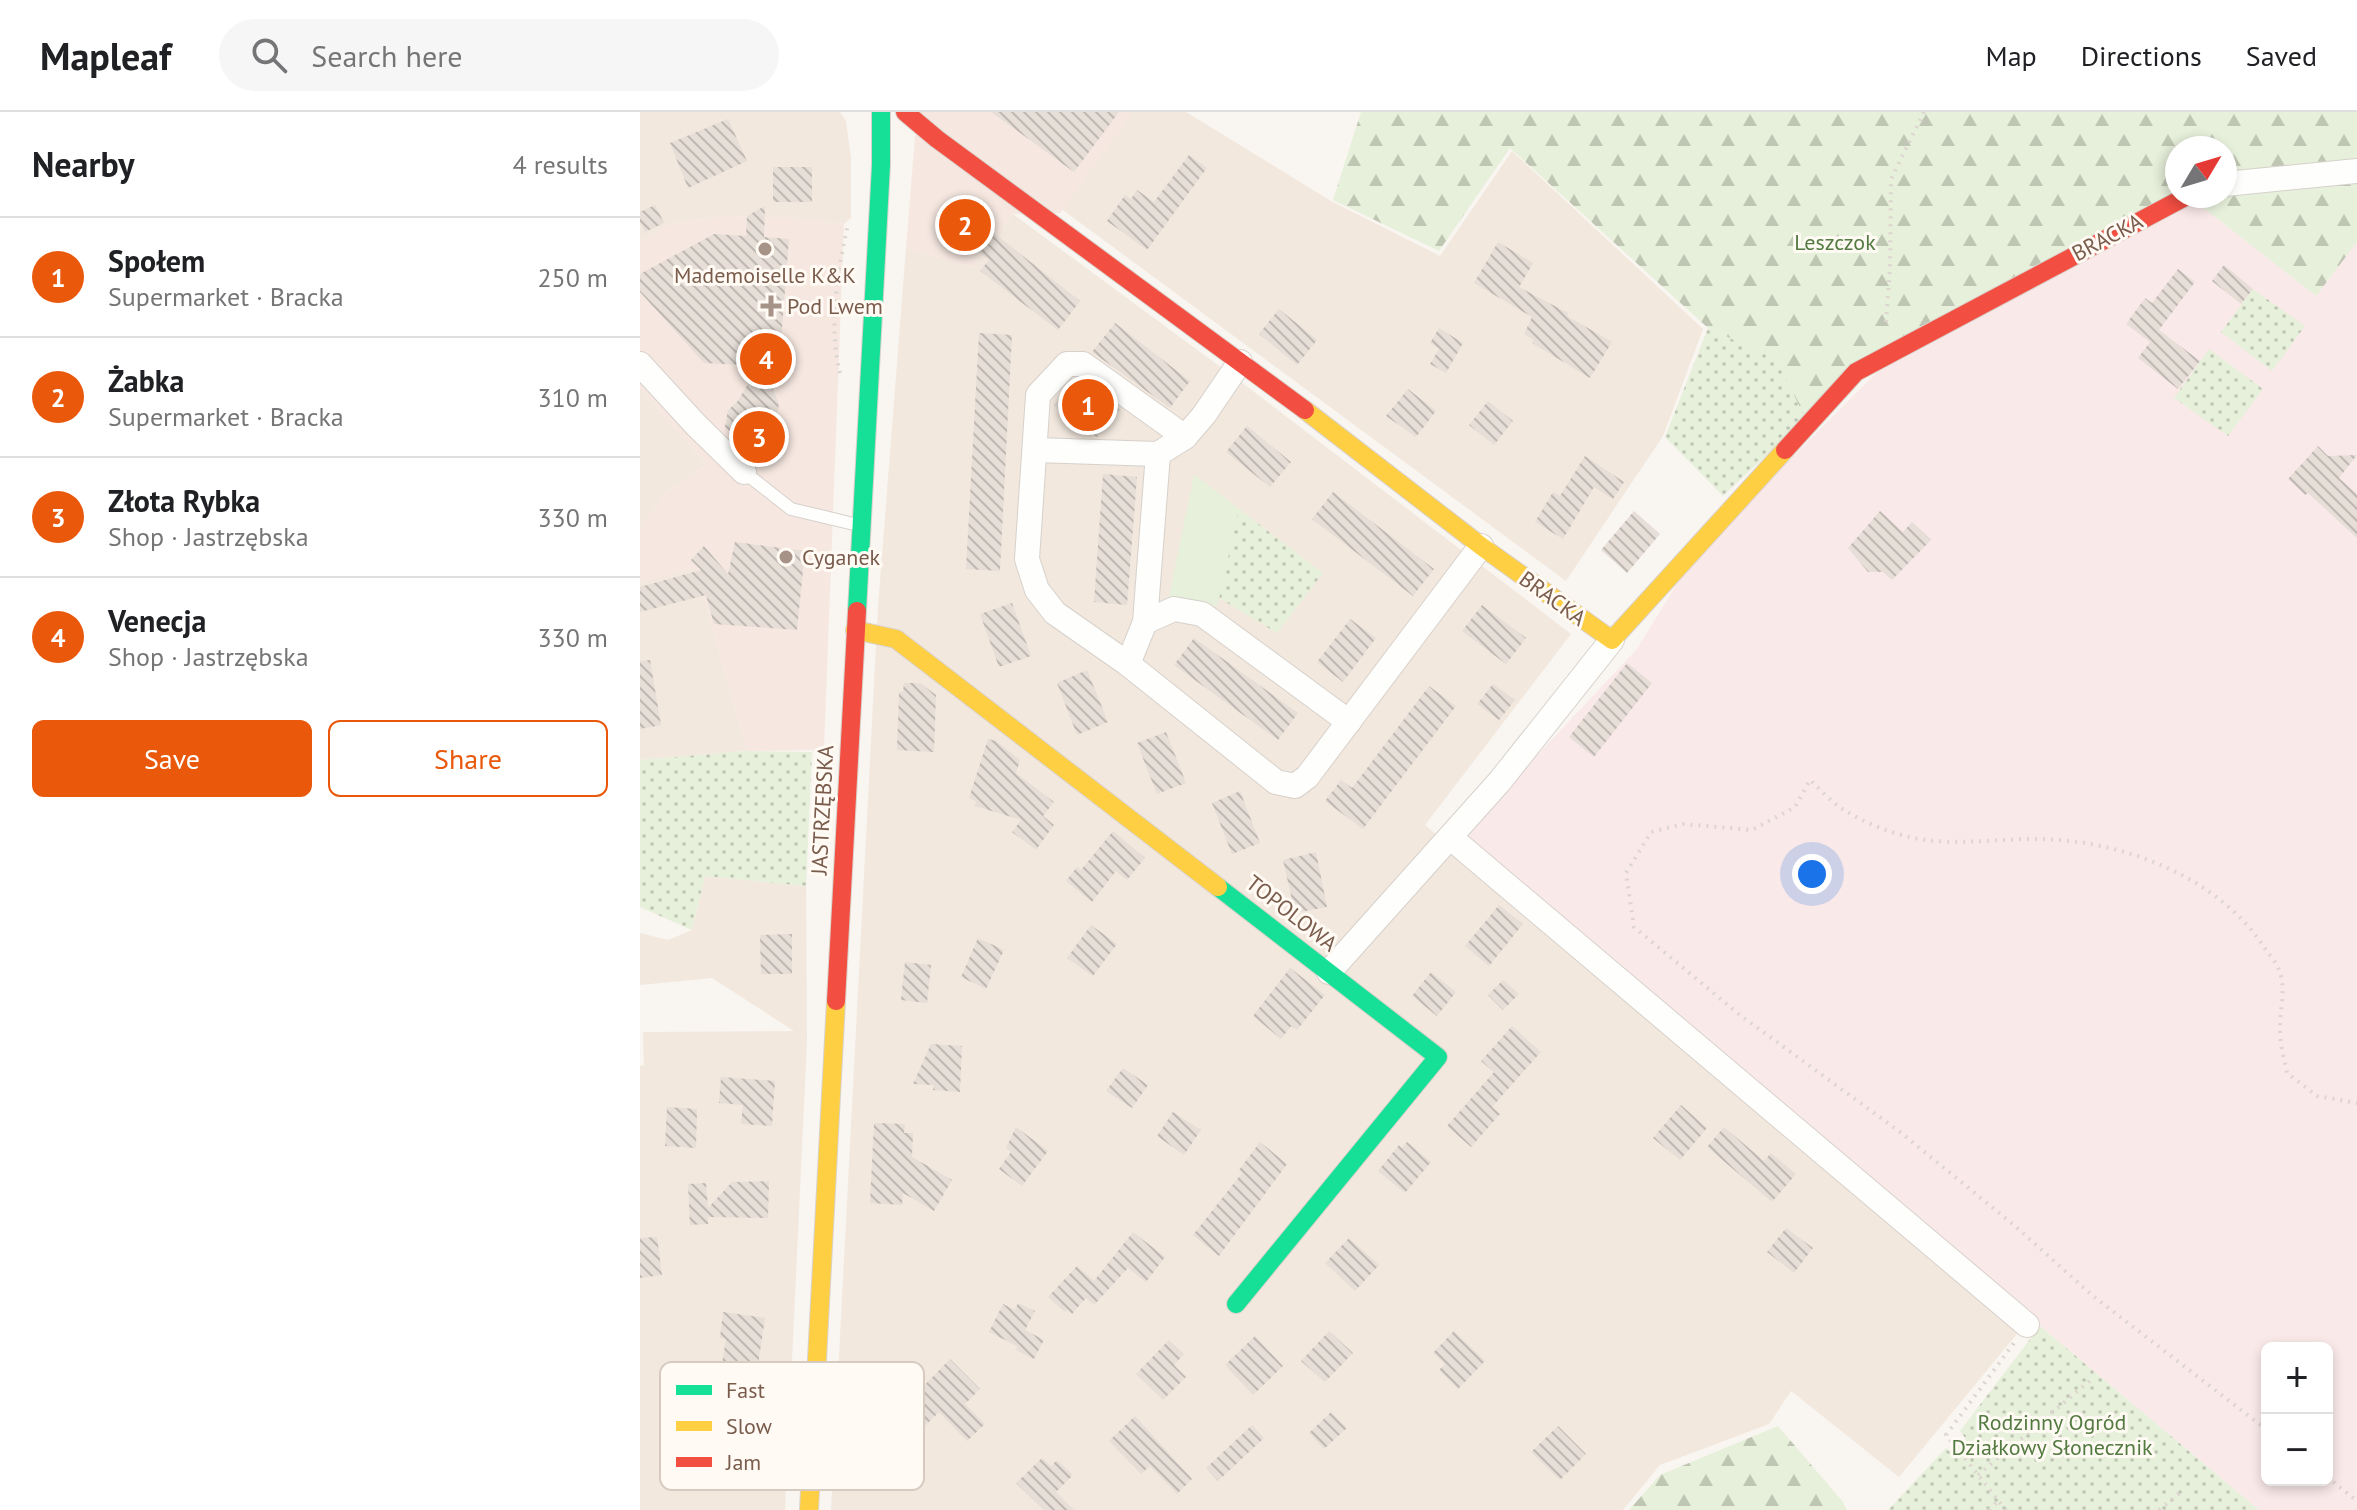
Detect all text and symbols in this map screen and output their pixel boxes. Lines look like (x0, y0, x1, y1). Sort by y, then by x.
search box (219, 19, 779, 91)
text: Mapleaf (40, 31, 171, 80)
icon: search (247, 33, 291, 77)
text: Search here (311, 36, 463, 75)
text: Map (1986, 37, 2037, 74)
text: Directions (2081, 37, 2202, 74)
text: Saved (2246, 37, 2317, 74)
north arrow (2165, 136, 2237, 208)
text: Nearby (32, 142, 134, 186)
text: 4 results (513, 148, 608, 181)
pin: 2 (939, 195, 991, 255)
street label: BRACKA (2067, 207, 2147, 267)
park label: Leszczok (1794, 228, 1876, 256)
marker: Mademoiselle K&K (756, 240, 774, 258)
text: Społem (108, 241, 205, 280)
text: 1 (51, 261, 65, 294)
text: 250 m (537, 261, 608, 294)
place label: Mademoiselle K&K (674, 261, 856, 289)
text: Supermarket · Bracka (108, 280, 344, 313)
place label: Pod Lwem (787, 292, 883, 320)
marker: Pod Lwem (762, 297, 780, 315)
pin: 4 (740, 329, 792, 389)
text: Żabka (108, 361, 184, 400)
pin: 1 (1062, 375, 1114, 435)
text: 2 (51, 381, 65, 414)
text: 310 m (537, 381, 608, 414)
text: Supermarket · Bracka (108, 400, 344, 433)
pin: 3 (733, 407, 785, 467)
text: Złota Rybka (108, 481, 260, 520)
text: 3 (51, 501, 65, 534)
text: 330 m (537, 501, 608, 534)
text: Shop · Jastrzębska (108, 520, 309, 553)
place label: Cyganek (802, 543, 881, 571)
marker: Cyganek (777, 548, 795, 566)
street label: BRACKA (1514, 564, 1592, 632)
text: Venecja (108, 601, 206, 640)
text: 4 (51, 621, 65, 654)
text: 330 m (537, 621, 608, 654)
text: Shop · Jastrzębska (108, 640, 309, 673)
button: Save (32, 720, 312, 797)
button: Share (328, 720, 608, 797)
street label: JASTRZĘBSKA (805, 744, 839, 876)
your location (1792, 854, 1832, 894)
street label: TOPOLOWA (1241, 869, 1343, 957)
map controls (2261, 1342, 2333, 1486)
button: + (2261, 1342, 2333, 1414)
legend (660, 1362, 924, 1490)
text: Fast (726, 1376, 766, 1404)
park label: Rodzinny Ogród Działkowy Słonecznik (1951, 1408, 2153, 1461)
text: Slow (726, 1412, 772, 1440)
button: − (2261, 1414, 2333, 1486)
text: Jam (725, 1448, 761, 1476)

